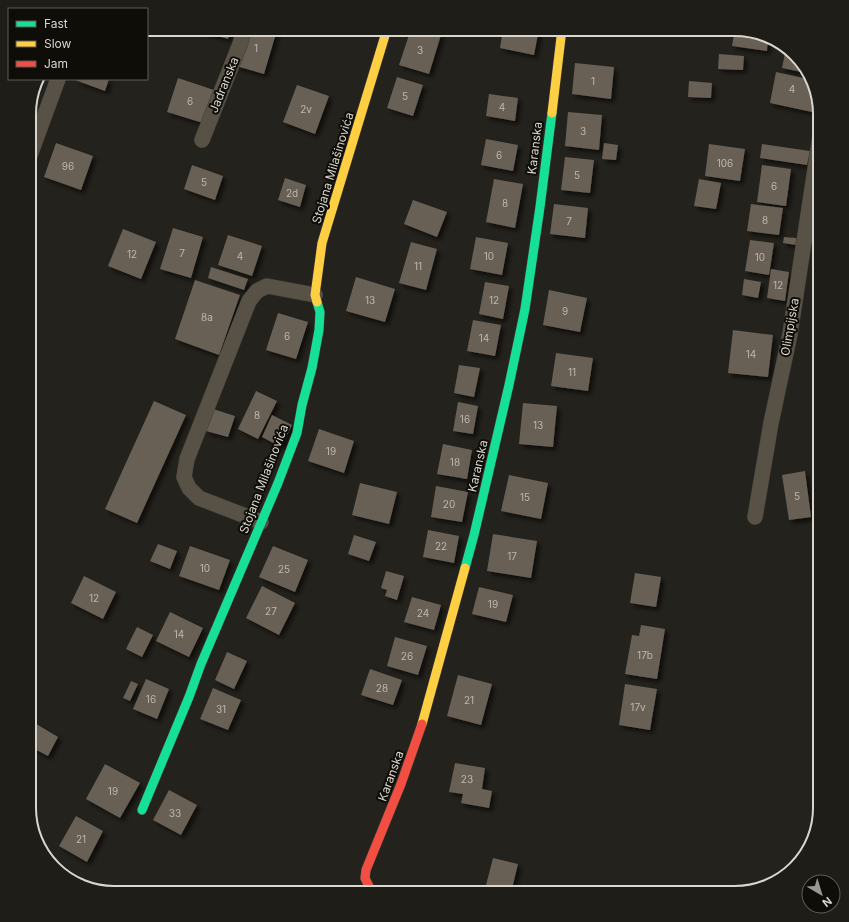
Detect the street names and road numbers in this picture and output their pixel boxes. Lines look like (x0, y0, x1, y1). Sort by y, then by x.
street label: Jadranska (206, 55, 242, 115)
street label: Stojana Milašinovića (308, 110, 357, 225)
street label: Karanska (524, 121, 545, 175)
street label: Olimpijska (777, 297, 802, 357)
street label: Stojana Milašinovića (236, 422, 291, 535)
street label: Karanska (464, 438, 491, 493)
street label: Karanska (374, 748, 407, 803)

